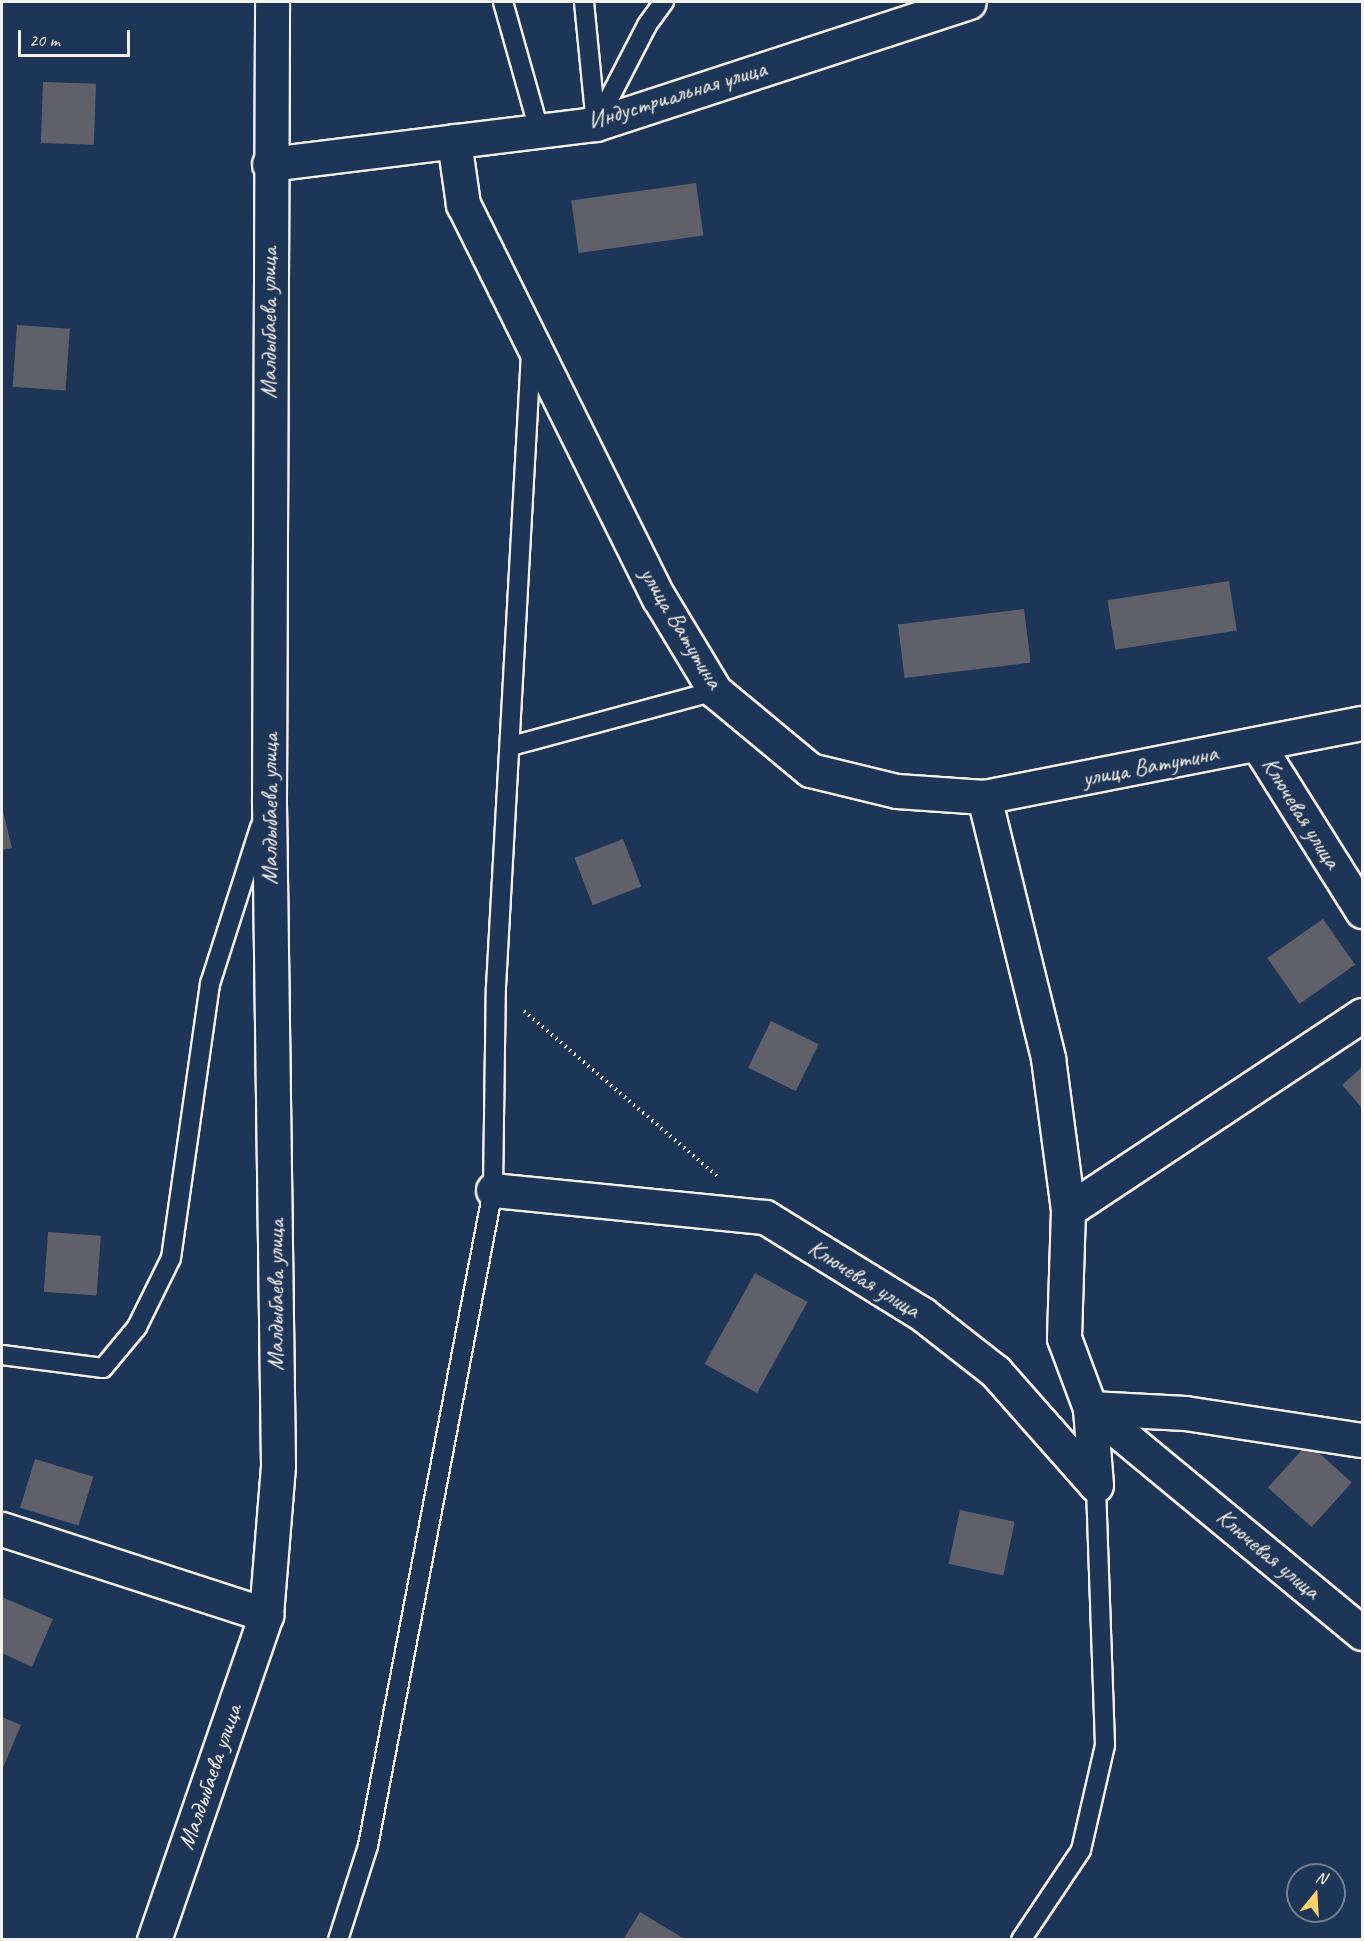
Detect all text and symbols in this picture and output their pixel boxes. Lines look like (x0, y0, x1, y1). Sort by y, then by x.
scale bar (21, 18, 134, 56)
text: 20 m (29, 29, 60, 51)
street label: Индустриальная улица (584, 54, 770, 136)
street label: Малдыбаева улица (255, 247, 283, 399)
street label: улица Ватутина (633, 561, 729, 695)
street label: Малдыбаева улица (256, 733, 284, 885)
street label: улица Ватутина (1079, 739, 1221, 793)
street label: Ключевая улица (1255, 751, 1347, 875)
street label: Малдыбаева улица (262, 1219, 290, 1371)
street label: Ключевая улица (802, 1233, 926, 1325)
street label: Ключевая улица (1210, 1502, 1326, 1606)
street label: Малдыбаева улица (172, 1701, 248, 1853)
north arrow (1286, 1863, 1346, 1923)
text: N (1313, 1867, 1329, 1889)

